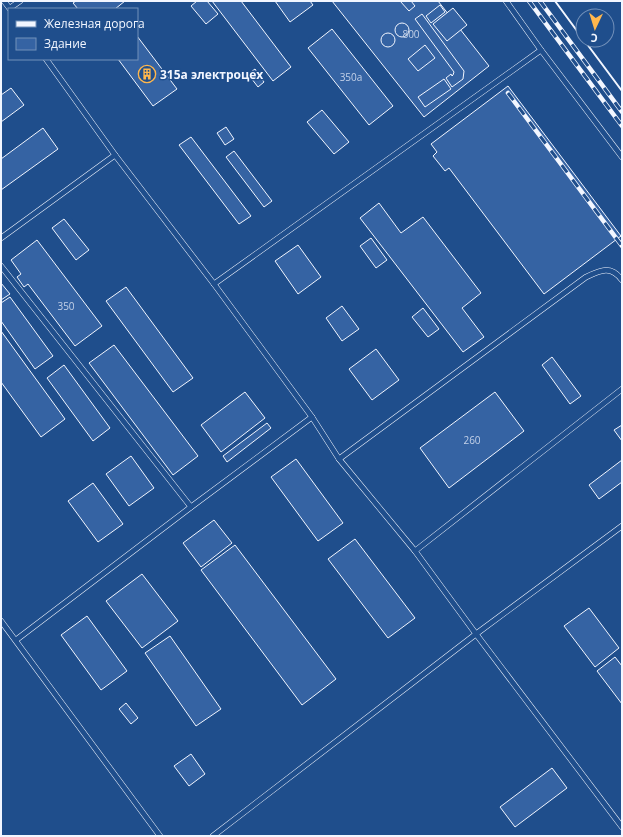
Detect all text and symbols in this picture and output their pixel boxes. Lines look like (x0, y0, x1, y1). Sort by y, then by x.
legend (8, 8, 138, 60)
north arrow (575, 8, 615, 48)
text: Железная дорога (44, 15, 145, 32)
house number: 800 (402, 27, 420, 41)
text: С (590, 31, 598, 46)
text: Здание (44, 35, 87, 52)
building icon: 315a электроцех (137, 64, 157, 84)
place label: 315a электроцех (160, 66, 263, 83)
house number: 350a (340, 70, 362, 84)
house number: 350 (57, 299, 75, 313)
house number: 260 (463, 433, 481, 447)

